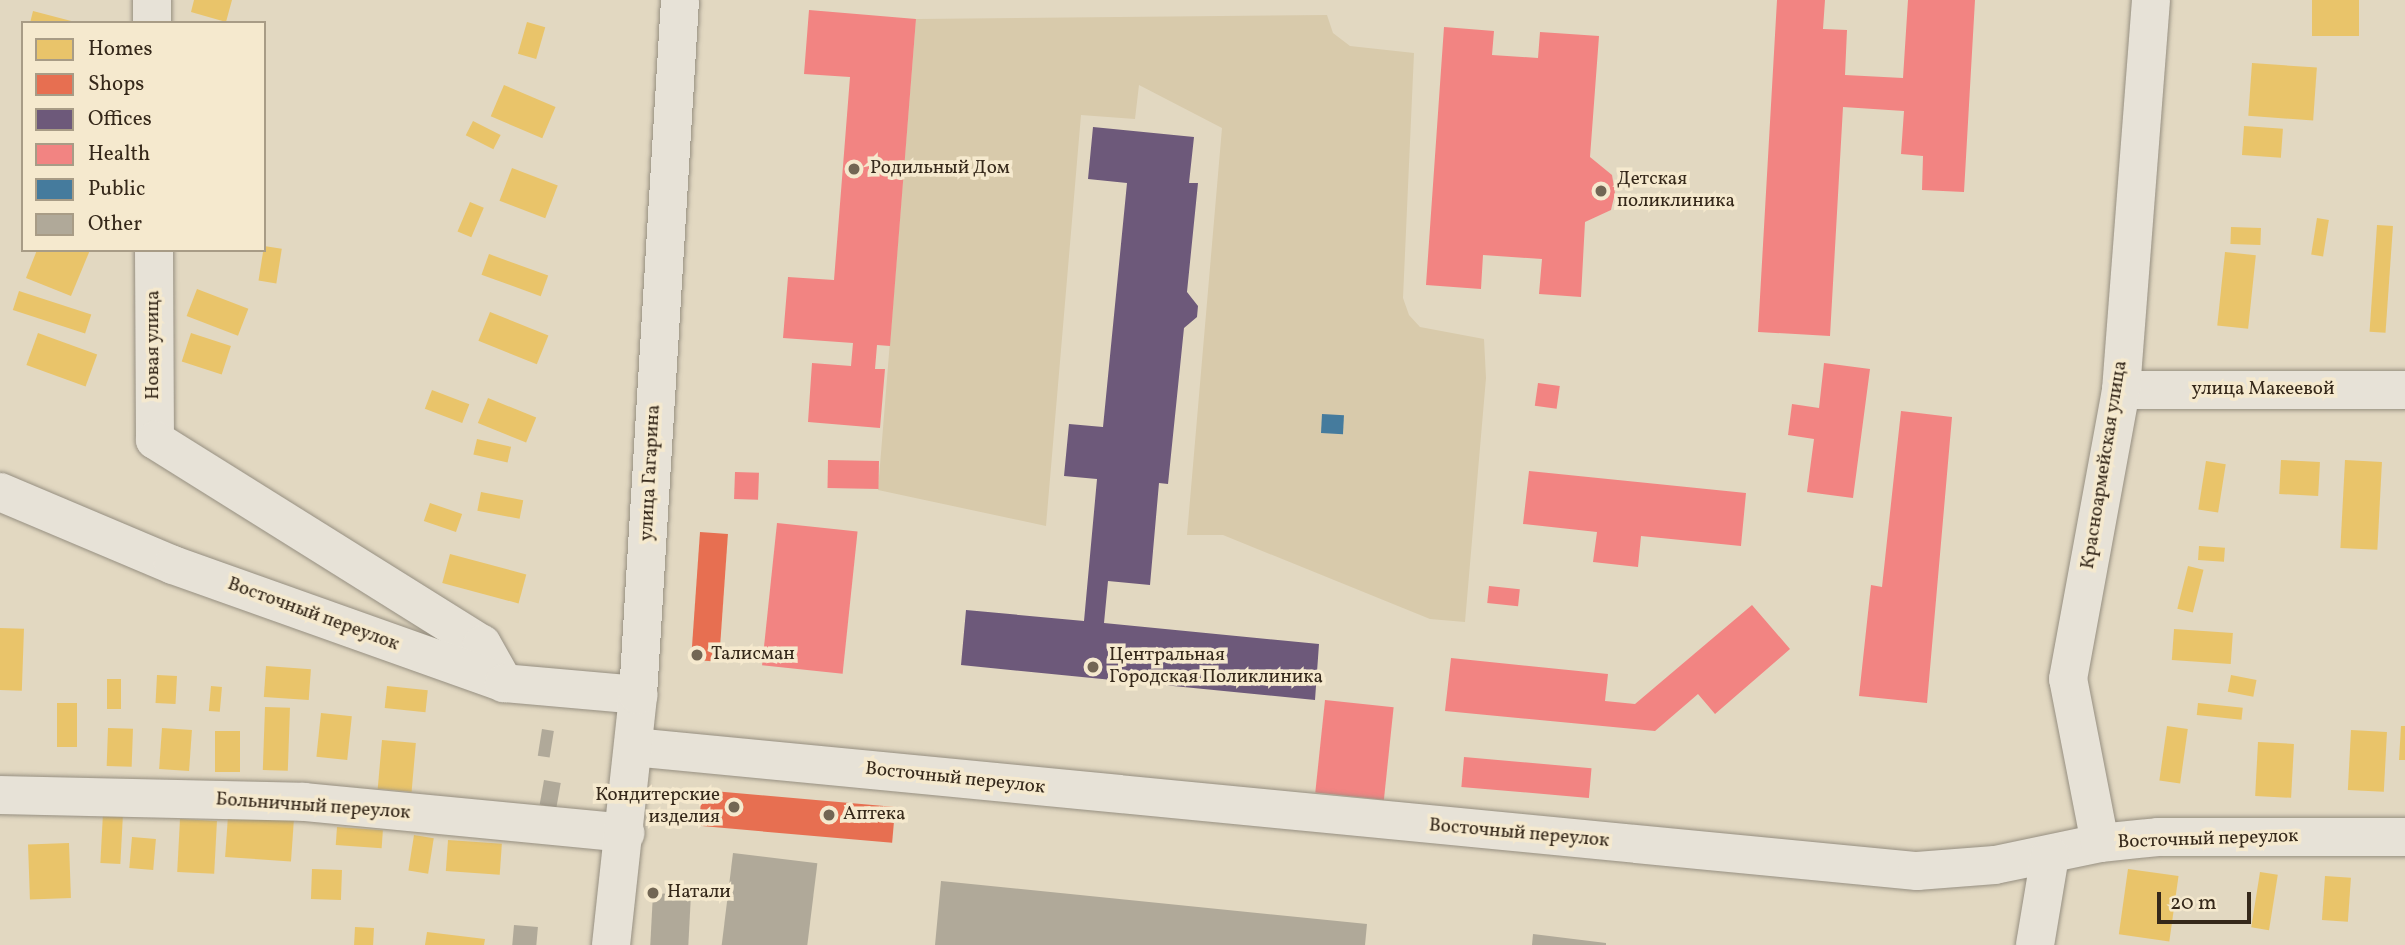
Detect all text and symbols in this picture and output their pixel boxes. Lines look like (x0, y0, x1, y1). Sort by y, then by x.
legend (21, 21, 266, 252)
text: Homes (88, 35, 153, 64)
text: Shops (88, 70, 144, 99)
text: Offices (88, 105, 152, 134)
text: Health (88, 140, 150, 169)
place label: Родильный Дом (870, 158, 1010, 180)
marker: Родильный Дом (844, 159, 864, 179)
place label: Детская поликлиника (1617, 169, 1735, 213)
text: Public (88, 175, 145, 204)
marker: Детская поликлиника (1591, 181, 1611, 201)
text: Other (88, 210, 142, 239)
street label: Новая улица (143, 290, 165, 400)
street label: Красноармейская улица (2077, 359, 2133, 571)
street label: улица Макеевой (2191, 379, 2335, 401)
street label: улица Гагарина (636, 404, 666, 542)
street label: Восточный переулок (224, 573, 402, 657)
place label: Талисман (711, 644, 795, 666)
place label: Центральная Городская Поликлиника (1109, 645, 1323, 689)
marker: Талисман (689, 647, 705, 663)
marker: Центральная Городская Поликлиника (1083, 657, 1103, 677)
street label: Восточный переулок (864, 758, 1046, 800)
place label: Кондитерские изделия (595, 785, 720, 829)
street label: Больничный переулок (215, 789, 411, 825)
marker: Кондитерские изделия (726, 799, 742, 815)
place label: Аптека (843, 804, 905, 826)
marker: Аптека (821, 807, 837, 823)
street label: Восточный переулок (1428, 815, 1610, 853)
street label: Восточный переулок (2117, 825, 2299, 855)
scale bar (2160, 878, 2254, 922)
place label: Натали (667, 882, 731, 904)
marker: Натали (645, 885, 661, 901)
text: 20 m (2170, 889, 2216, 918)

